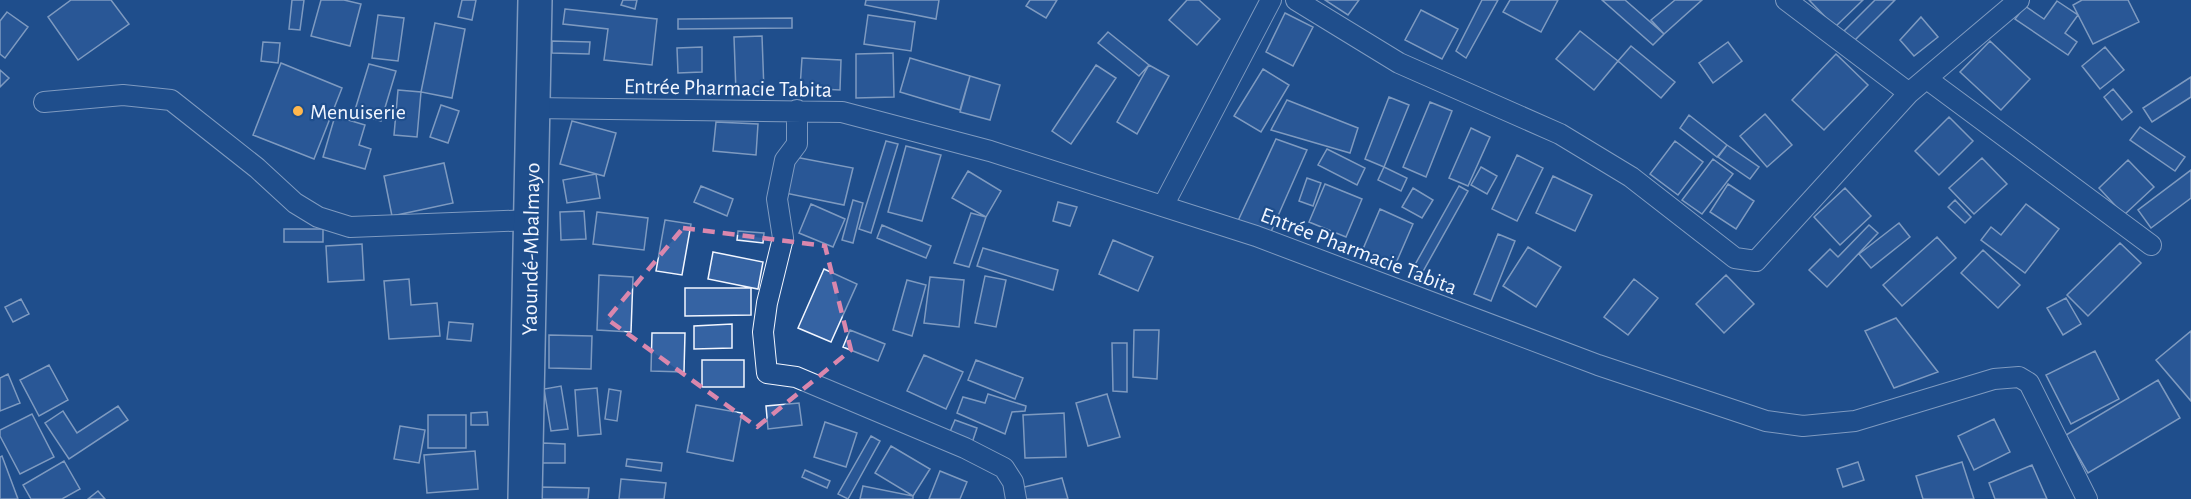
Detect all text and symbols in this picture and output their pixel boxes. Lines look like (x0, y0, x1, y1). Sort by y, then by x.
street label: Entrée Pharmacie Tabita (624, 75, 832, 101)
place label: Menuiserie (310, 101, 406, 123)
marker: Menuiserie (291, 104, 305, 118)
street label: Yaoundé-Mbalmayo (518, 162, 544, 336)
street label: Entrée Pharmacie Tabita (1257, 203, 1460, 299)

